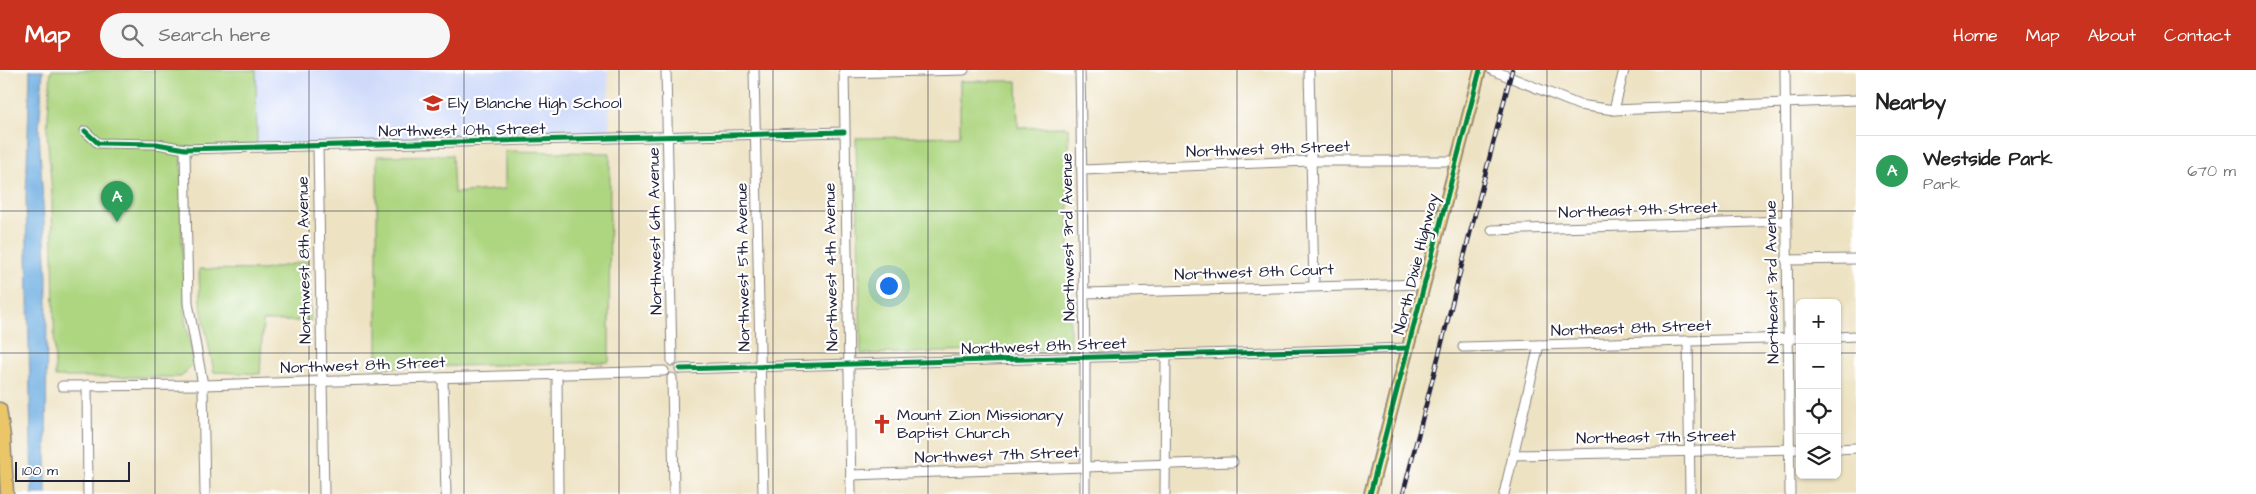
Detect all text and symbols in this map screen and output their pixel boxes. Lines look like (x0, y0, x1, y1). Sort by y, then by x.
search box (100, 13, 450, 58)
text: Map (25, 18, 70, 52)
icon: search (118, 21, 146, 49)
text: Search here (158, 22, 271, 49)
text: Home (1953, 23, 1998, 48)
text: Map (2026, 23, 2060, 48)
text: About (2088, 23, 2136, 48)
text: Contact (2164, 23, 2231, 48)
text: Nearby (1876, 88, 1946, 117)
school or university icon: Ely Blanche High School (422, 92, 444, 114)
place label: Ely Blanche High School (448, 92, 622, 115)
street label: Northwest 10th Street (378, 118, 546, 142)
street label: Northwest 9th Street (1186, 135, 1351, 163)
text: Westside Park (1923, 146, 2052, 173)
street label: Northwest 6th Avenue (643, 147, 667, 315)
street label: Northwest 3rd Avenue (1056, 152, 1080, 321)
text: A (1887, 160, 1897, 182)
text: 670 m (2187, 160, 2236, 182)
text: Park (1923, 173, 1960, 195)
street label: Northwest 8th Avenue (292, 176, 316, 344)
pin: A (101, 181, 133, 222)
street label: Northwest 5th Avenue (731, 182, 755, 352)
street label: Northwest 4th Avenue (819, 182, 843, 351)
street label: North Dixie Highway (1388, 191, 1445, 337)
street label: Northeast 9th Street (1558, 196, 1718, 224)
street label: Northeast 3rd Avenue (1760, 200, 1784, 364)
street label: Northwest 8th Court (1174, 258, 1335, 286)
your location (876, 273, 902, 299)
map controls (1796, 299, 1841, 479)
button: + (1796, 299, 1841, 344)
street label: Northeast 8th Street (1550, 314, 1712, 342)
street label: Northwest 8th Street (961, 332, 1128, 360)
button: − (1796, 344, 1841, 389)
street label: Northwest 8th Street (280, 351, 447, 379)
button: locate (1796, 389, 1841, 434)
place label: Mount Zion Missionary Baptist Church (897, 404, 1064, 444)
church icon: Mount Zion Missionary Baptist Church (871, 413, 893, 435)
street label: Northeast 7th Street (1576, 425, 1737, 449)
button: layers (1796, 434, 1841, 479)
street label: Northwest 7th Street (914, 441, 1080, 469)
scale bar (15, 459, 130, 482)
text: 100 m (22, 461, 58, 481)

